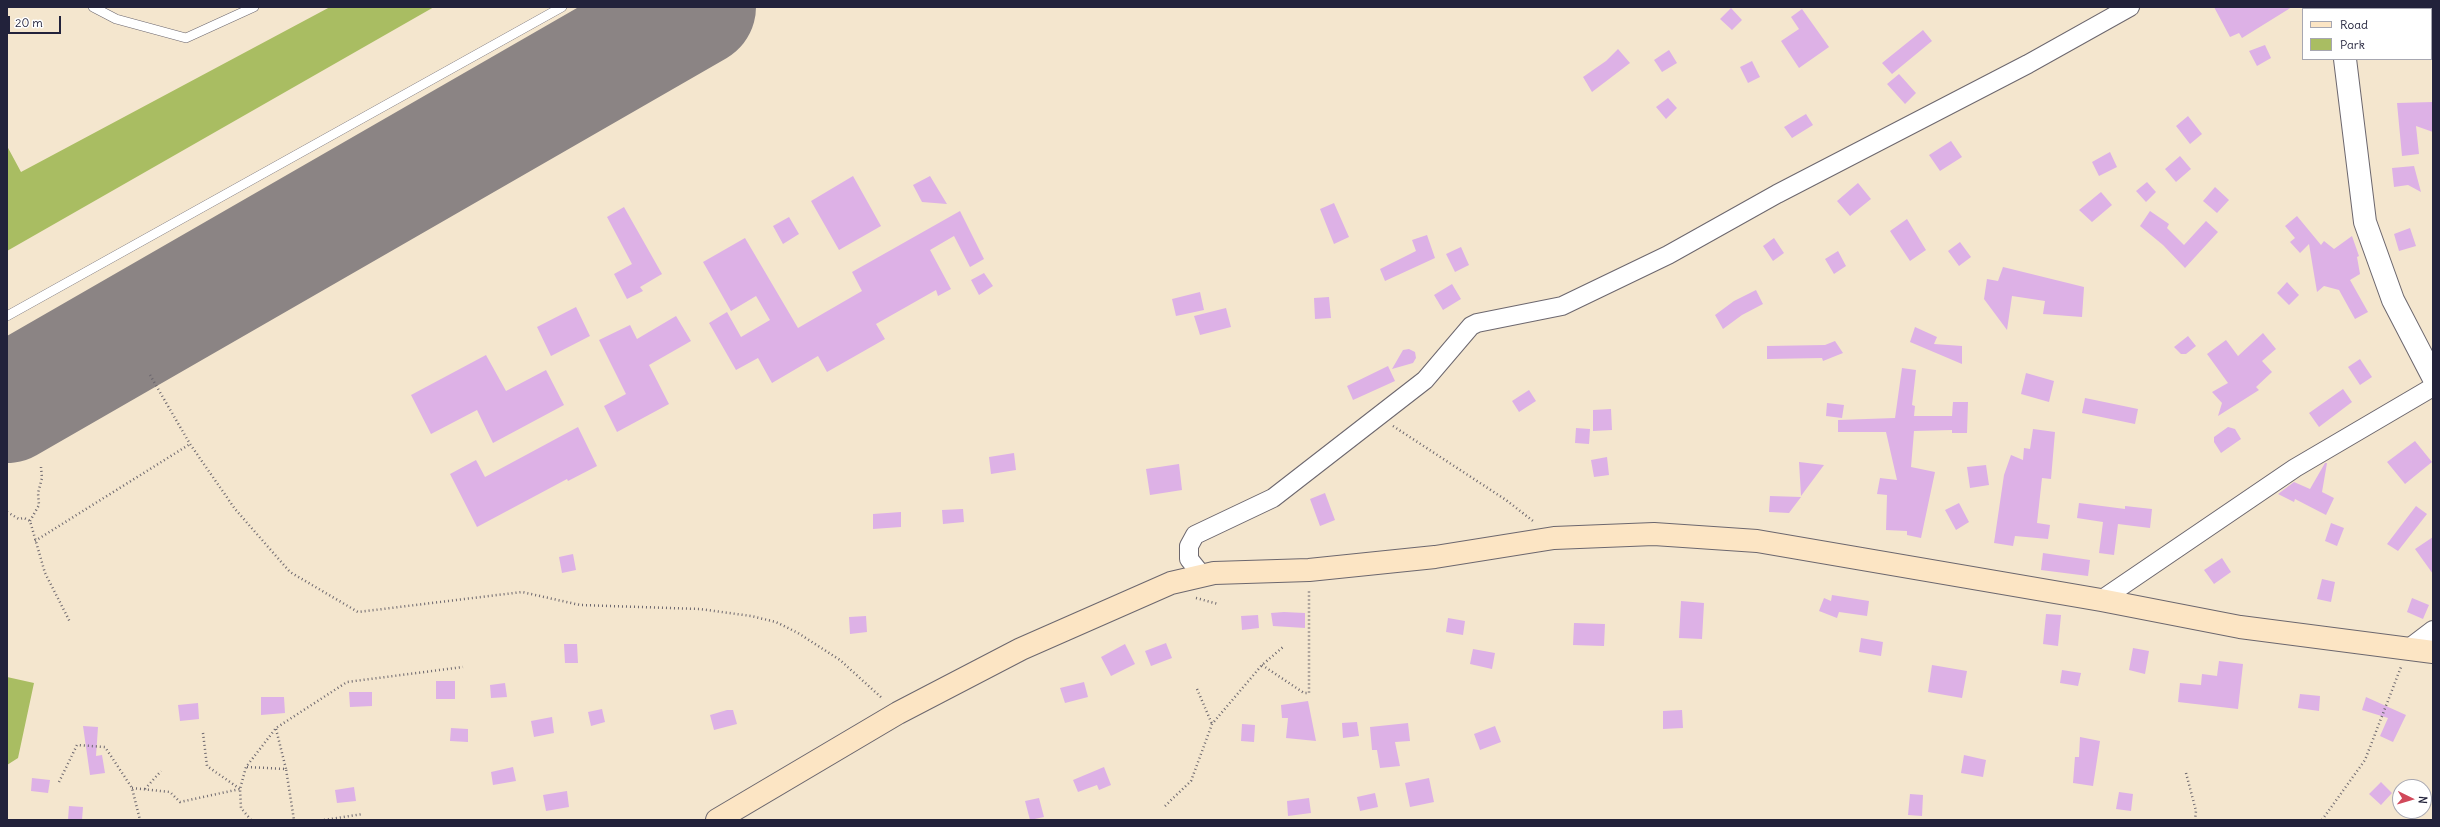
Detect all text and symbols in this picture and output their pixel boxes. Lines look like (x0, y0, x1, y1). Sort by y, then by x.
scale bar (10, 8, 63, 34)
legend (2302, 8, 2432, 60)
text: 20 m (15, 15, 43, 30)
text: Road (2340, 17, 2368, 32)
text: Park (2340, 37, 2365, 52)
north arrow (2392, 779, 2432, 819)
text: N (2416, 796, 2430, 804)

